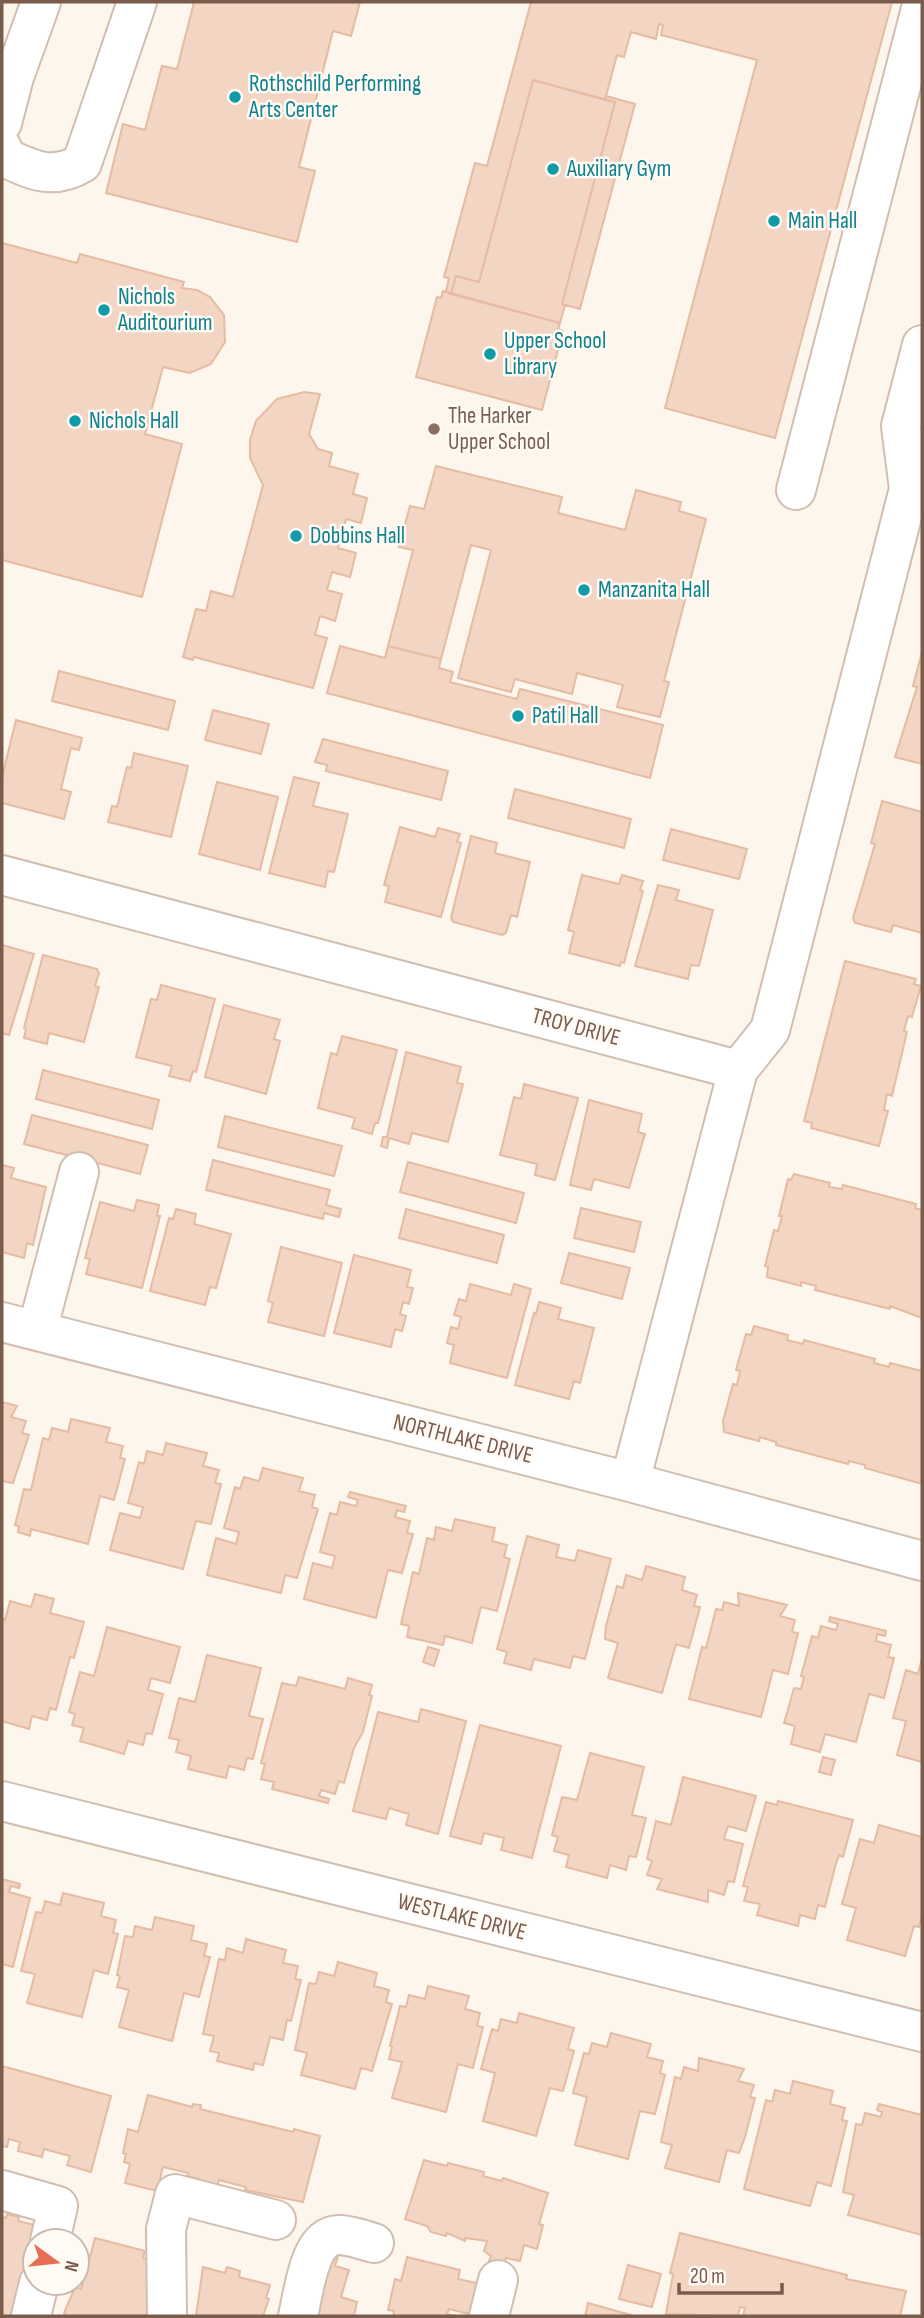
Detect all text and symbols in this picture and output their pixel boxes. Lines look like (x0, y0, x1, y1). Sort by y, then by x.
place label: Rothschild Performing Arts Center (248, 70, 421, 124)
marker: Rothschild Performing Arts Center (227, 89, 243, 105)
place label: Auxiliary Gym (566, 155, 671, 183)
marker: Auxiliary Gym (545, 161, 561, 177)
place label: Main Hall (788, 207, 857, 235)
marker: Main Hall (766, 213, 782, 229)
place label: Nichols Auditourium (117, 283, 213, 337)
marker: Nichols Auditourium (96, 302, 112, 318)
place label: Upper School Library (504, 327, 606, 381)
marker: Upper School Library (482, 346, 498, 362)
place label: The Harker Upper School (448, 402, 550, 456)
place label: Nichols Hall (89, 407, 179, 435)
marker: Nichols Hall (67, 413, 83, 429)
marker: The Harker Upper School (426, 421, 442, 437)
place label: Dobbins Hall (310, 522, 405, 550)
marker: Dobbins Hall (288, 528, 304, 544)
place label: Manzanita Hall (598, 576, 710, 604)
marker: Manzanita Hall (576, 582, 592, 598)
place label: Patil Hall (532, 702, 599, 730)
marker: Patil Hall (510, 708, 526, 724)
street label: TROY DRIVE (529, 1002, 623, 1052)
street label: NORTHLAKE DRIVE (390, 1408, 536, 1470)
street label: WESTLAKE DRIVE (395, 1887, 529, 1947)
north arrow (21, 2227, 91, 2297)
scale bar (679, 2252, 782, 2296)
text: N (59, 2258, 83, 2274)
text: 20 m (690, 2264, 725, 2289)

